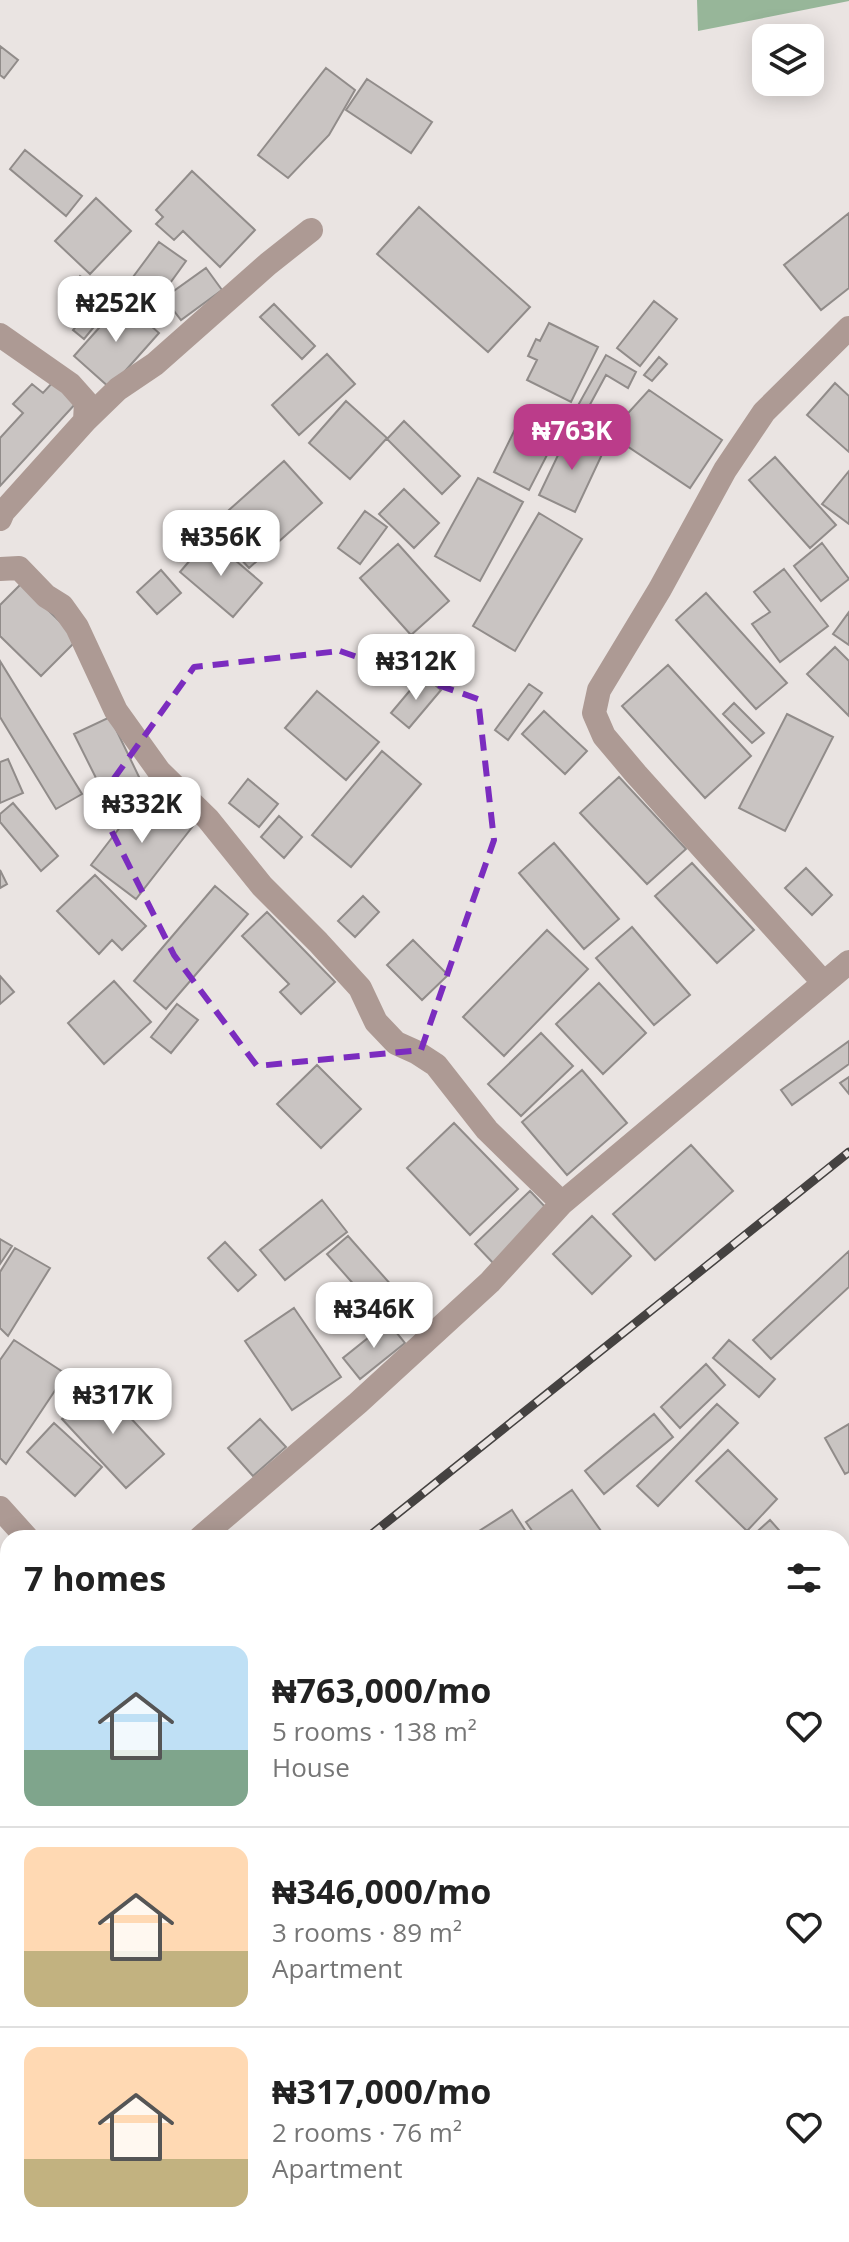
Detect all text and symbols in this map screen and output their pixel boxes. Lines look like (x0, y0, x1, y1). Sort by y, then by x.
map controls (752, 24, 824, 96)
button: layers (752, 24, 824, 96)
pin: ₦252K (60, 276, 172, 344)
text: ₦252K (76, 284, 156, 320)
pin: ₦763K (516, 404, 628, 472)
text: ₦763K (532, 412, 612, 448)
pin: ₦356K (165, 510, 277, 578)
text: ₦356K (181, 518, 261, 554)
pin: ₦312K (360, 634, 472, 702)
text: ₦312K (376, 642, 456, 678)
pin: ₦332K (86, 777, 198, 845)
text: ₦332K (102, 785, 182, 821)
pin: ₦346K (318, 1282, 430, 1350)
text: ₦346K (334, 1290, 414, 1326)
pin: ₦317K (57, 1368, 169, 1436)
text: ₦317K (73, 1376, 153, 1412)
text: 7 homes (24, 1555, 166, 1601)
icon: filters (782, 1556, 826, 1600)
text: ₦763,000/mo (272, 1667, 491, 1713)
icon: home (88, 1678, 184, 1774)
icon: heart (782, 1704, 826, 1748)
text: 5 rooms · 138 m² (272, 1713, 477, 1749)
text: House (272, 1749, 350, 1785)
text: ₦346,000/mo (272, 1868, 491, 1914)
icon: home (88, 1879, 184, 1975)
icon: heart (782, 1905, 826, 1949)
text: 3 rooms · 89 m² (272, 1914, 462, 1950)
text: Apartment (272, 1950, 403, 1986)
text: ₦317,000/mo (272, 2068, 491, 2114)
icon: home (88, 2079, 184, 2175)
icon: heart (782, 2105, 826, 2149)
text: 2 rooms · 76 m² (272, 2114, 462, 2150)
text: Apartment (272, 2150, 403, 2186)

